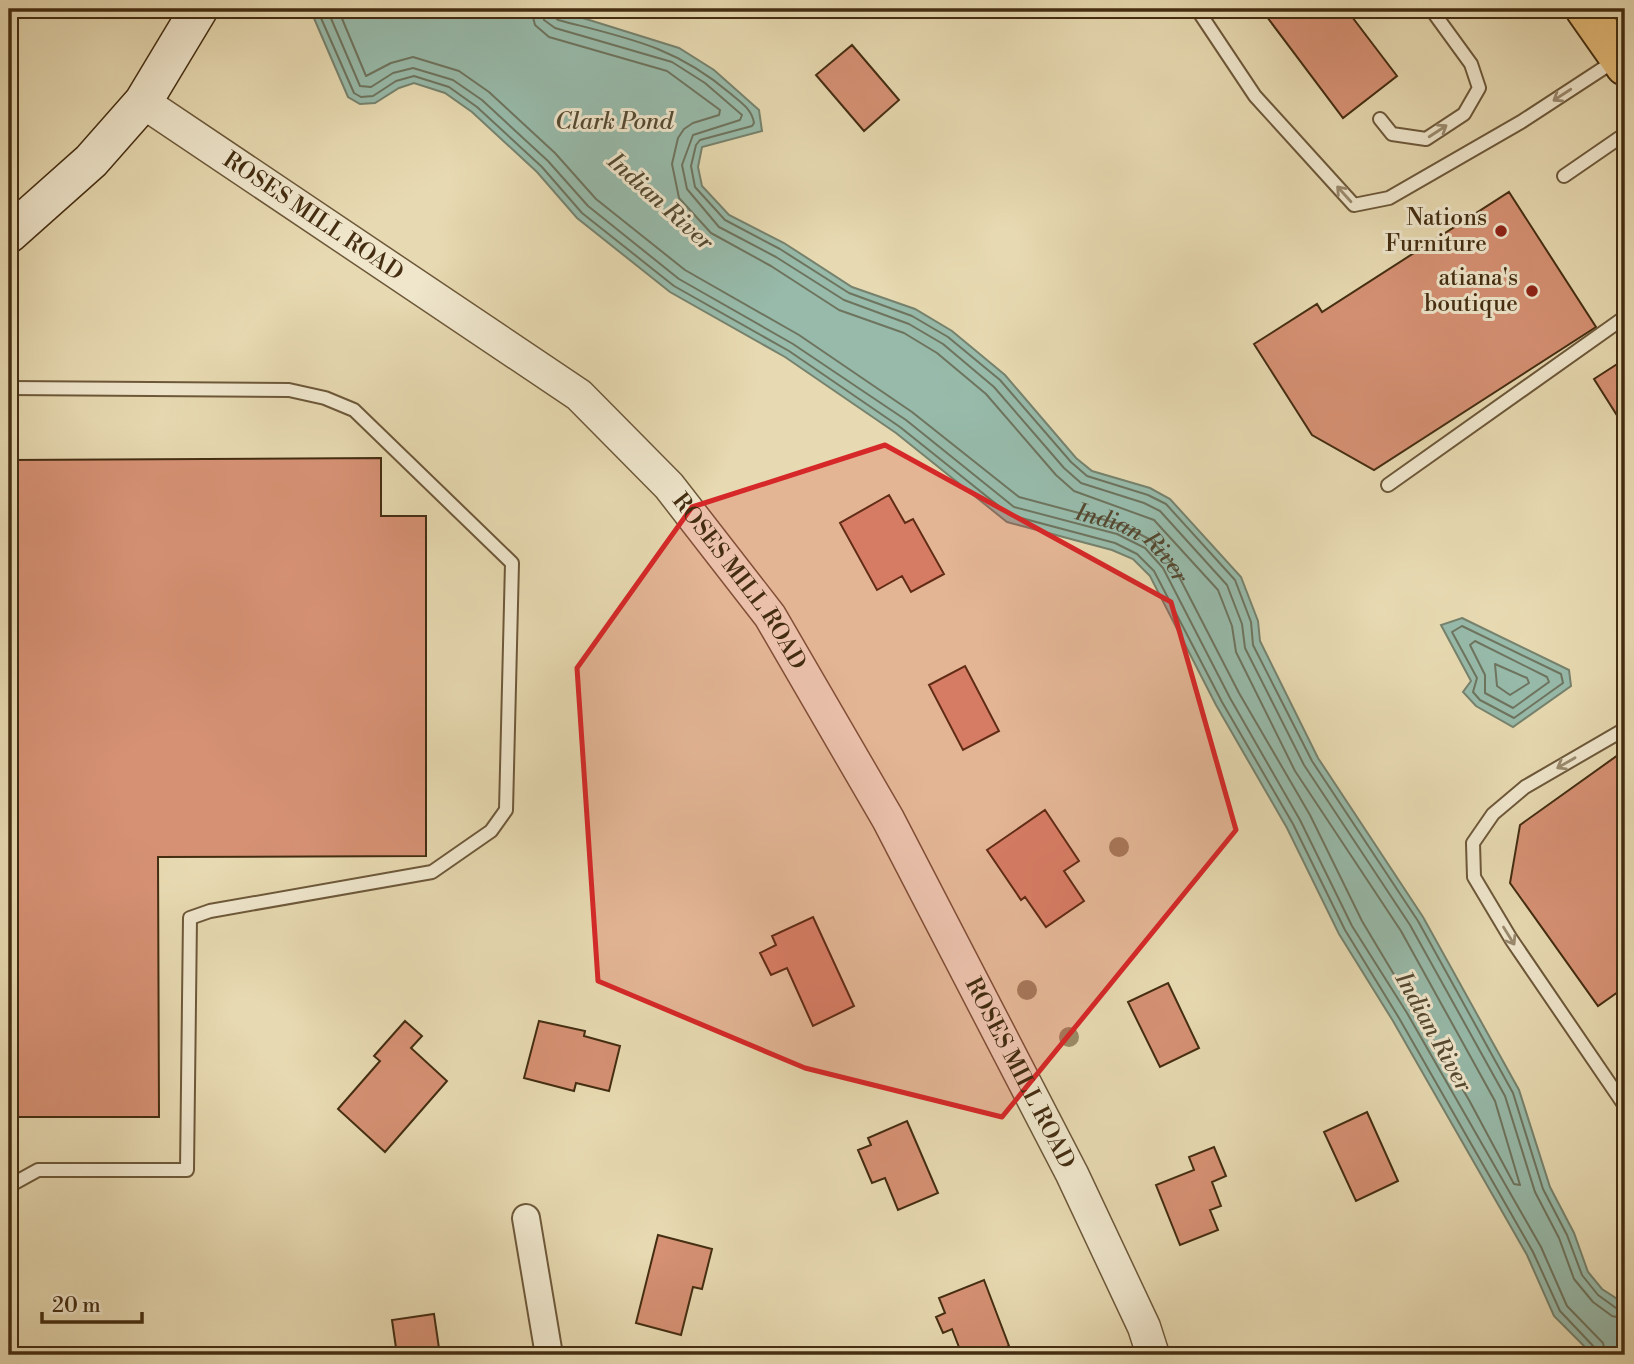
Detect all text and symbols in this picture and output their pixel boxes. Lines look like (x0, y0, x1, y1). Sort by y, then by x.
one-way arrow (1553, 88, 1572, 102)
water label: Clark Pond (555, 107, 675, 137)
one-way arrow (1428, 124, 1448, 138)
street label: ROSES MILL ROAD (218, 146, 409, 287)
water label: Indian River (600, 146, 720, 258)
one-way arrow (1335, 186, 1352, 203)
place label: Nations Furniture (1385, 204, 1487, 258)
marker: Nations Furniture (1493, 223, 1509, 239)
place label: atiana's boutique (1424, 264, 1518, 318)
marker: atiana's boutique (1524, 283, 1540, 299)
street label: ROSES MILL ROAD (666, 488, 812, 675)
water label: Indian River (1071, 497, 1195, 589)
one-way arrow (1557, 756, 1577, 770)
one-way arrow (1502, 926, 1517, 945)
water label: Indian River (1387, 966, 1479, 1098)
street label: ROSES MILL ROAD (959, 973, 1081, 1173)
scale bar (42, 1280, 142, 1324)
text: 20 m (52, 1293, 101, 1319)

